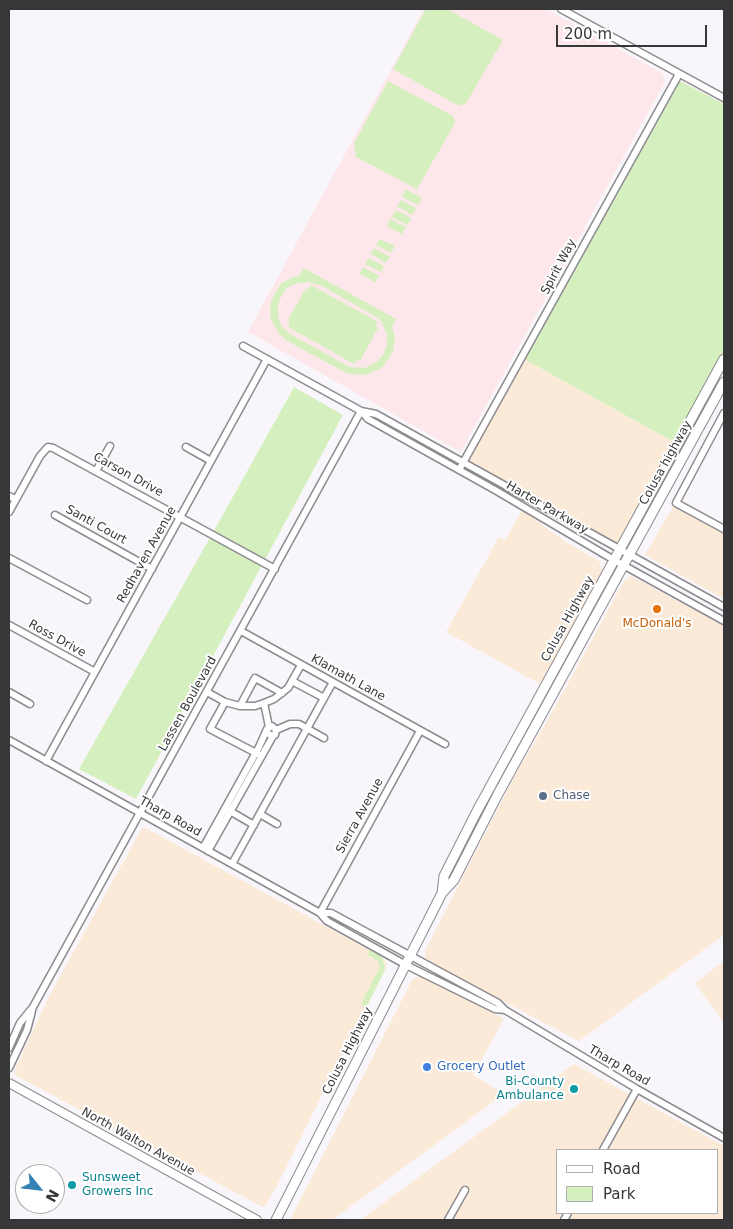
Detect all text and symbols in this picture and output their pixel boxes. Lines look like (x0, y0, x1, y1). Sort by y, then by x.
scale bar (558, 15, 709, 47)
text: 200 m (564, 25, 612, 43)
street label: Spirit Way (538, 237, 580, 297)
street label: Colusa highway (637, 418, 695, 508)
street label: Carson Drive (91, 450, 165, 500)
street label: Harter Parkway (503, 479, 591, 537)
street label: Santi Court (63, 502, 129, 548)
street label: Redhaven Avenue (114, 504, 180, 606)
street label: Colusa Highway (538, 574, 598, 664)
marker: McDonald's (651, 603, 663, 615)
street label: Ross Drive (26, 617, 88, 661)
place label: McDonald's (623, 617, 691, 631)
street label: Klamath Lane (308, 652, 388, 704)
street label: Lassen Boulevard (156, 654, 220, 754)
street label: Sierra Avenue (333, 776, 387, 856)
place label: Chase (553, 789, 590, 803)
marker: Chase (537, 790, 549, 802)
street label: Tharp Road (136, 794, 204, 840)
street label: Colusa Highway (320, 1005, 376, 1097)
street label: Tharp Road (586, 1043, 652, 1089)
place label: Grocery Outlet (437, 1060, 525, 1074)
marker: Grocery Outlet (421, 1061, 433, 1073)
place label: Bi-County Ambulance (497, 1075, 564, 1103)
marker: Bi-County Ambulance (568, 1083, 580, 1095)
street label: North Walton Avenue (79, 1105, 197, 1179)
legend (556, 1149, 718, 1214)
text: Road (603, 1160, 641, 1178)
north arrow (15, 1164, 65, 1214)
place label: Sunsweet Growers Inc (82, 1171, 153, 1199)
marker: Sunsweet Growers Inc (66, 1179, 78, 1191)
text: Park (603, 1185, 635, 1203)
text: N (42, 1187, 62, 1205)

